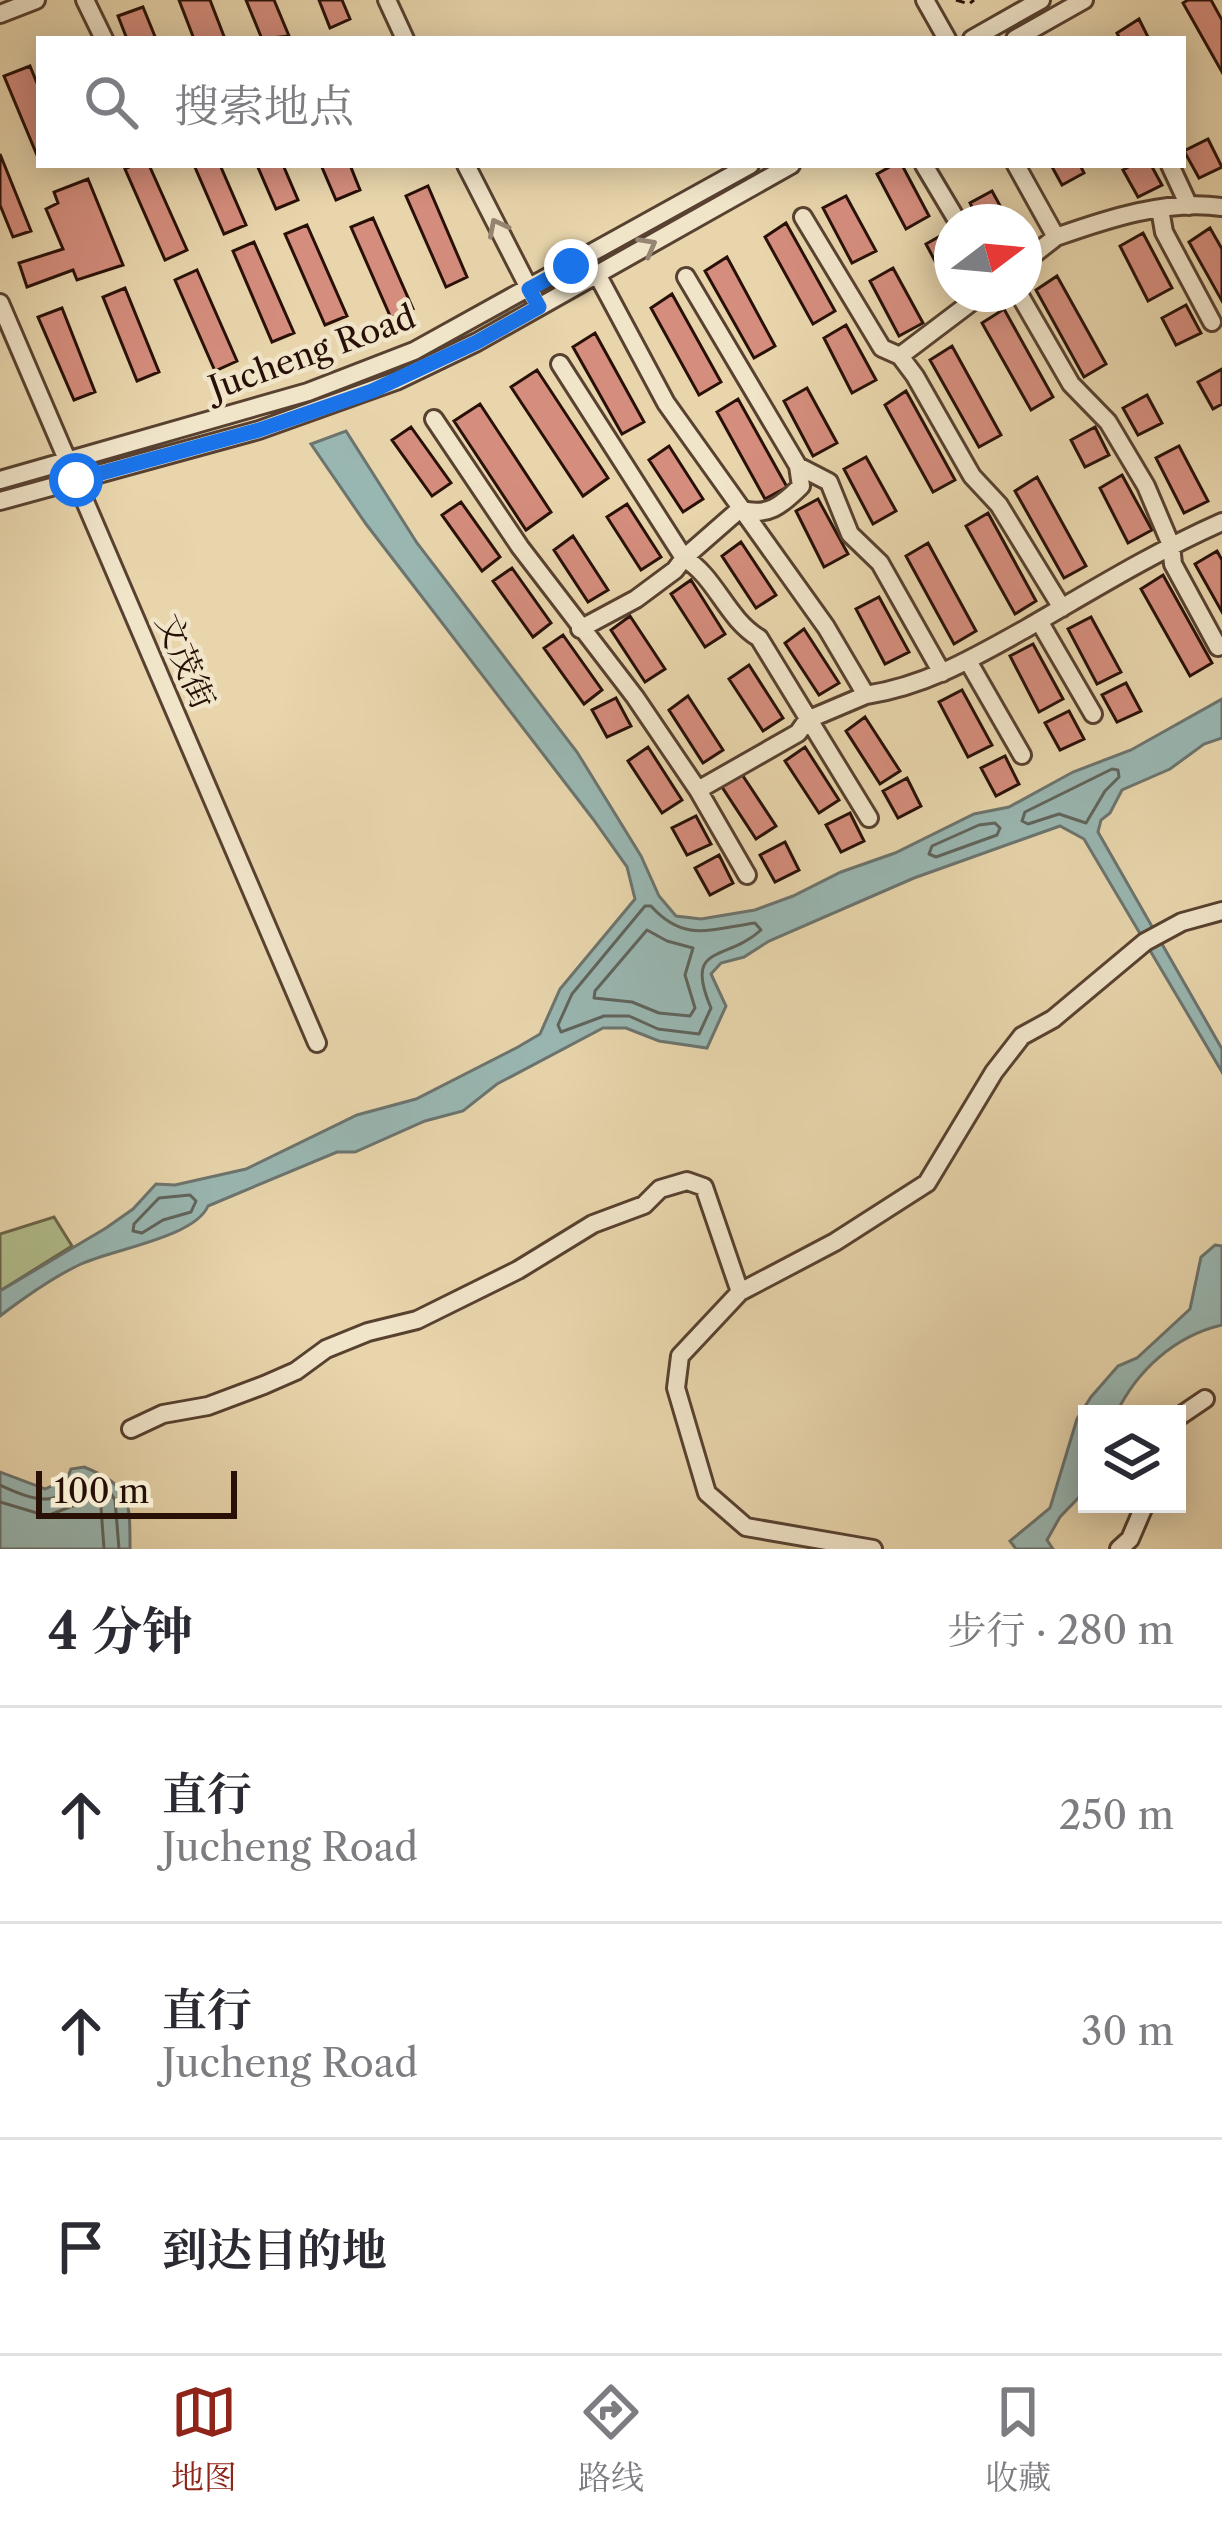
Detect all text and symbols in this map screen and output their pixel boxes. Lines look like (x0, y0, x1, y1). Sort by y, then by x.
search box (36, 36, 1186, 168)
icon: search (78, 69, 144, 135)
text: 搜索地点 (174, 78, 354, 134)
north arrow (934, 204, 1042, 312)
one-way arrow (488, 218, 512, 239)
one-way arrow (635, 237, 657, 260)
route end (544, 239, 598, 293)
street label: Jucheng Road (199, 296, 421, 410)
route start (49, 453, 103, 507)
street label: 文茂街 (147, 608, 224, 715)
map controls (1078, 1405, 1186, 1513)
button: layers (1078, 1405, 1186, 1513)
scale bar (36, 1465, 237, 1518)
text: 100 m (54, 1471, 149, 1512)
text: 4 分钟 (48, 1600, 193, 1662)
text: 步行 · 280 m (947, 1606, 1174, 1654)
text: 直行 (162, 1766, 252, 1822)
icon: ahead (48, 1782, 114, 1848)
text: 250 m (1059, 1791, 1174, 1839)
text: Jucheng Road (162, 1823, 418, 1871)
text: 直行 (162, 1982, 252, 2038)
icon: ahead (48, 1998, 114, 2064)
text: 30 m (1081, 2007, 1174, 2055)
text: Jucheng Road (162, 2039, 418, 2087)
icon: arrive (48, 2214, 114, 2280)
text: 到达目的地 (162, 2222, 387, 2278)
tab: 地图 (171, 2379, 237, 2498)
tab: 路线 (578, 2379, 644, 2498)
tab: 收藏 (985, 2379, 1051, 2498)

